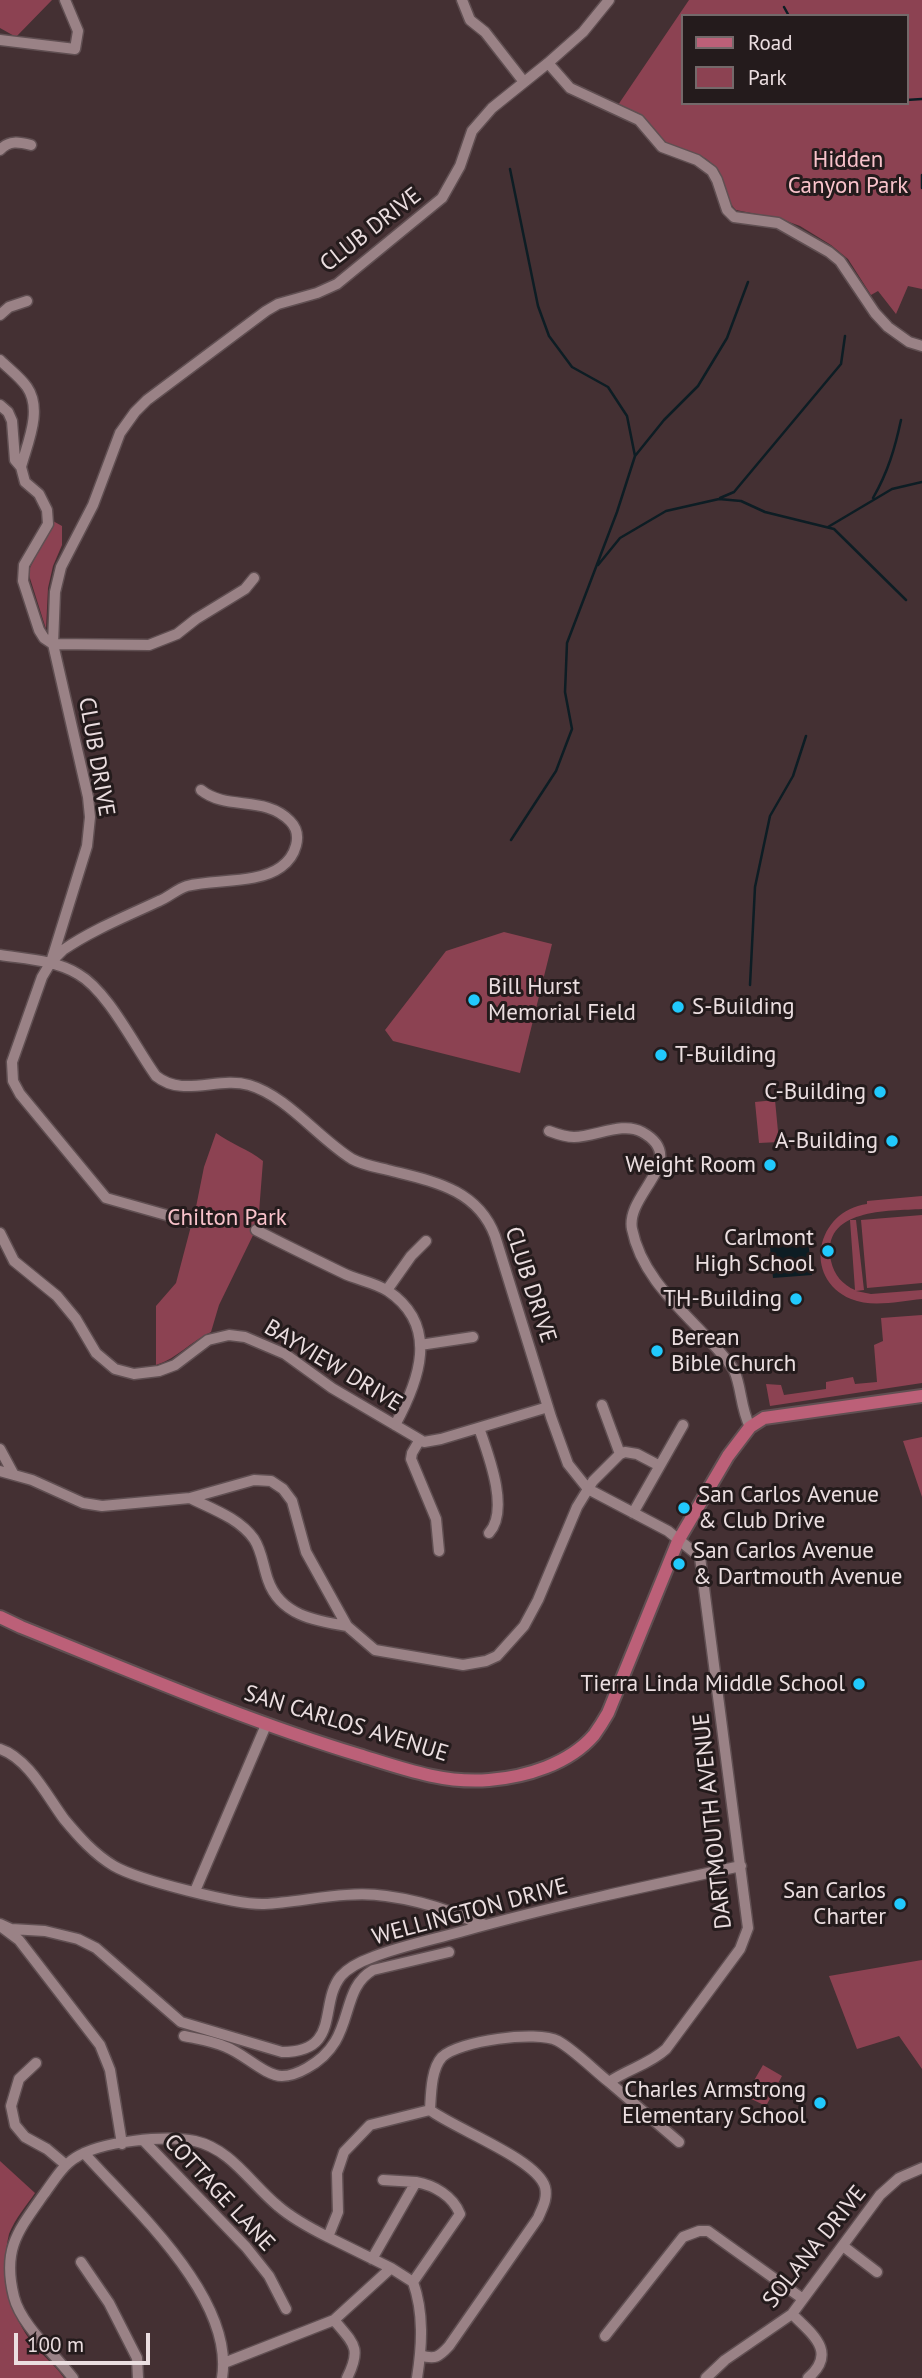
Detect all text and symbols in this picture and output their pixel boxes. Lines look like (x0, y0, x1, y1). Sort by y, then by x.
legend (680, 14, 908, 105)
text: Road (748, 29, 792, 56)
text: Park (748, 64, 787, 91)
park label: Hidden Canyon Park (788, 146, 908, 200)
street label: CLUB DRIVE (315, 182, 427, 278)
street label: CLUB DRIVE (72, 695, 120, 819)
place label: Bill Hurst Memorial Field (488, 973, 636, 1027)
marker: Bill Hurst Memorial Field (466, 992, 482, 1008)
place label: S-Building (692, 993, 795, 1021)
marker: S-Building (670, 999, 686, 1015)
place label: T-Building (675, 1041, 776, 1069)
marker: T-Building (653, 1047, 669, 1063)
place label: C-Building (764, 1078, 866, 1106)
marker: C-Building (872, 1084, 888, 1100)
place label: A-Building (775, 1127, 878, 1155)
marker: A-Building (884, 1133, 900, 1149)
place label: Weight Room (625, 1151, 756, 1179)
marker: Weight Room (762, 1157, 778, 1173)
park label: Chilton Park (167, 1204, 287, 1232)
street label: CLUB DRIVE (498, 1223, 562, 1347)
place label: Carlmont High School (695, 1224, 814, 1278)
marker: Carlmont High School (820, 1243, 836, 1259)
place label: TH-Building (663, 1285, 782, 1313)
marker: TH-Building (788, 1291, 804, 1307)
street label: BAYVIEW DRIVE (259, 1314, 407, 1418)
place label: Berean Bible Church (671, 1324, 796, 1378)
marker: Berean Bible Church (649, 1343, 665, 1359)
place label: San Carlos Avenue & Club Drive (698, 1481, 879, 1535)
marker: San Carlos Avenue & Club Drive (676, 1500, 692, 1516)
place label: San Carlos Avenue & Dartmouth Avenue (693, 1537, 902, 1591)
marker: San Carlos Avenue & Dartmouth Avenue (671, 1556, 687, 1572)
place label: Tierra Linda Middle School (580, 1670, 845, 1698)
marker: Tierra Linda Middle School (851, 1676, 867, 1692)
street label: SAN CARLOS AVENUE (241, 1680, 451, 1768)
street label: DARTMOUTH AVENUE (688, 1712, 738, 1930)
street label: WELLINGTON DRIVE (369, 1873, 571, 1951)
place label: San Carlos Charter (783, 1877, 886, 1931)
marker: San Carlos Charter (892, 1896, 908, 1912)
place label: Charles Armstrong Elementary School (622, 2076, 806, 2130)
marker: Charles Armstrong Elementary School (812, 2095, 828, 2111)
street label: COTTAGE LANE (158, 2129, 280, 2257)
street label: SOLANA DRIVE (757, 2180, 873, 2314)
scale bar (18, 2318, 154, 2362)
text: 100 m (27, 2331, 84, 2358)

